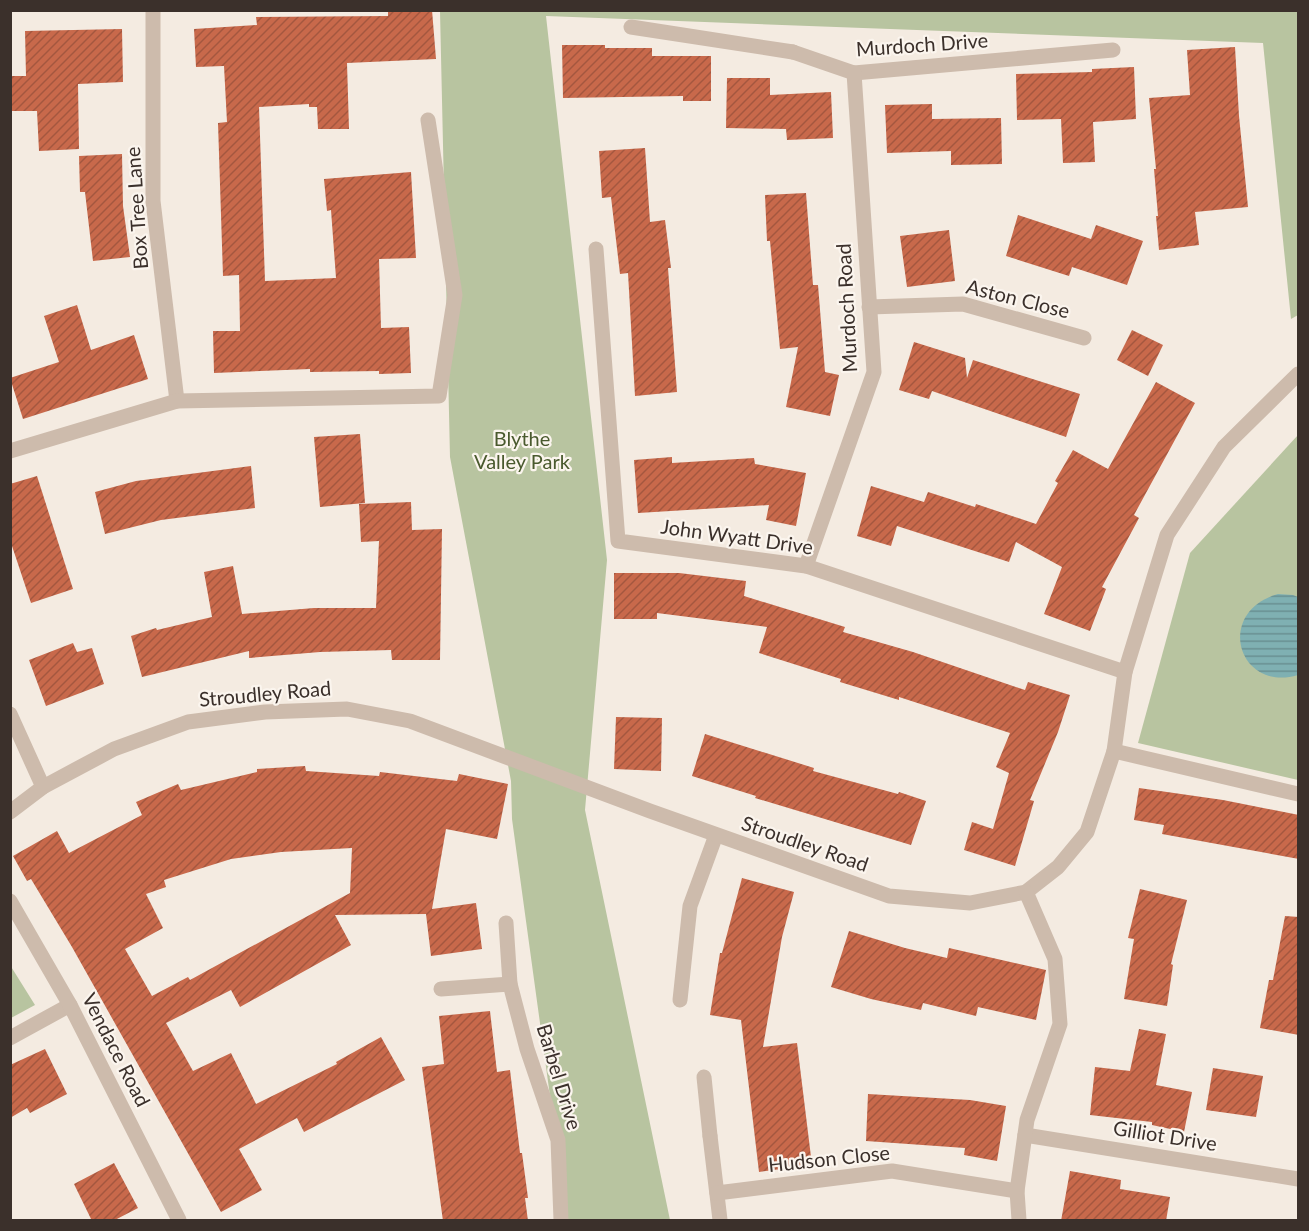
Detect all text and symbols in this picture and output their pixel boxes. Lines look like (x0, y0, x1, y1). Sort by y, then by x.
street label: Murdoch Drive (855, 27, 989, 61)
street label: Box Tree Lane (120, 146, 152, 270)
street label: Murdoch Road (831, 243, 861, 373)
street label: Aston Close (964, 274, 1072, 322)
park label: Blythe Valley Park (474, 426, 571, 473)
street label: John Wyatt Drive (660, 513, 815, 559)
street label: Stroudley Road (198, 675, 332, 711)
street label: Stroudley Road (739, 810, 872, 876)
street label: Vendace Road (78, 989, 156, 1110)
street label: Barbel Drive (533, 1021, 587, 1132)
street label: Gilliot Drive (1112, 1115, 1219, 1155)
street label: Hudson Close (767, 1140, 891, 1176)

